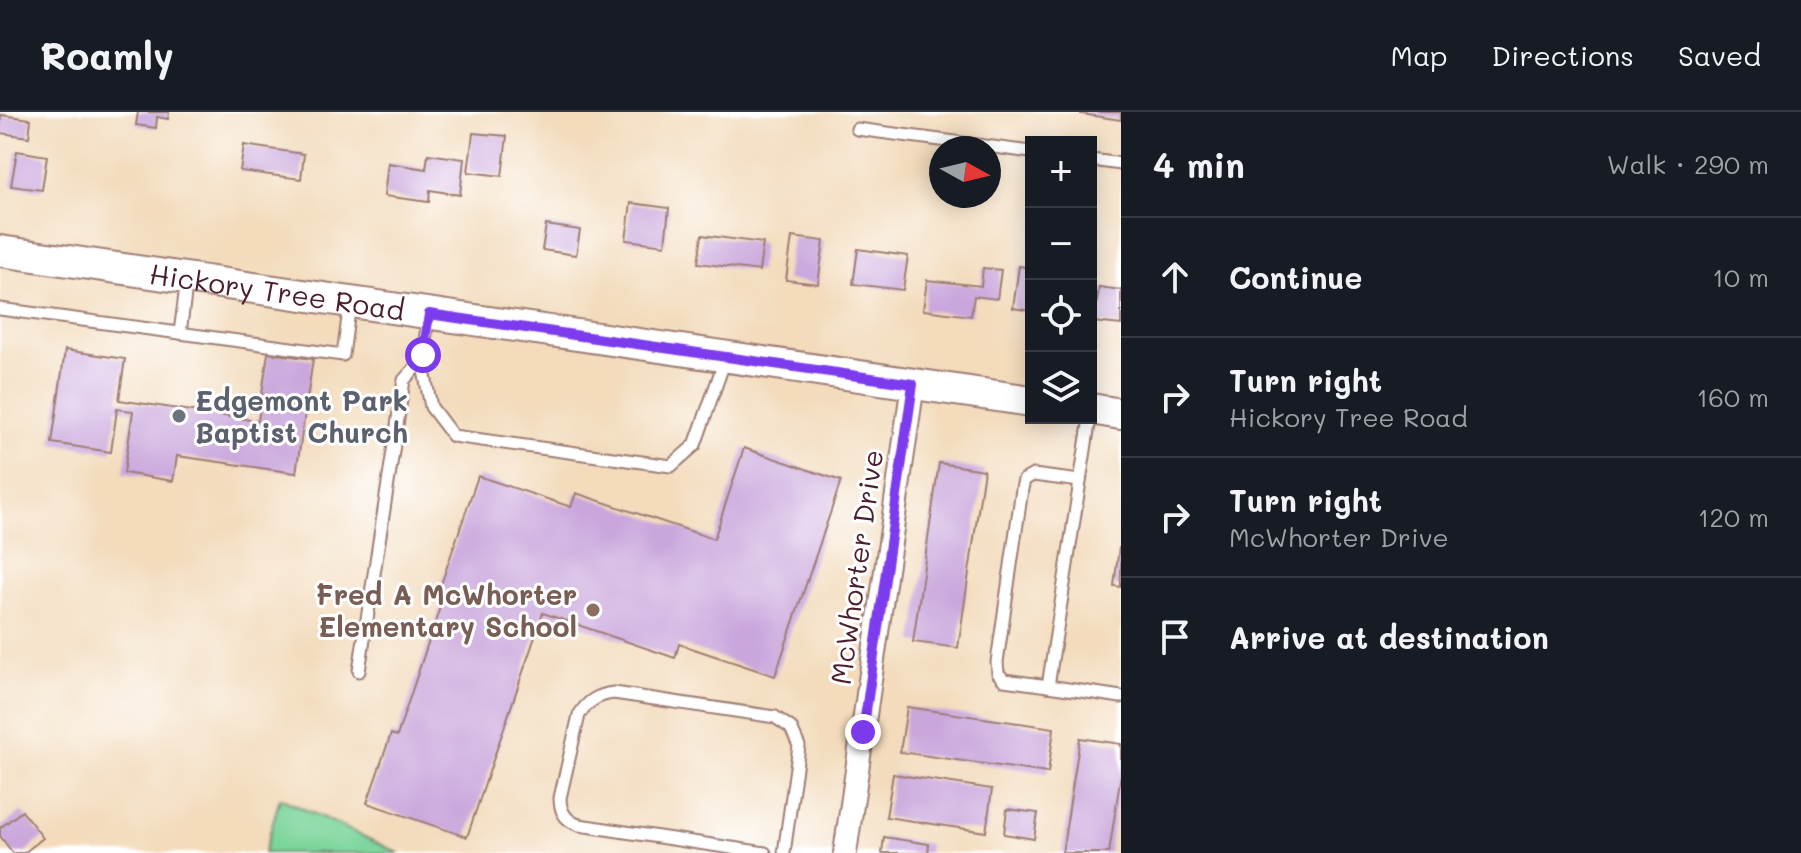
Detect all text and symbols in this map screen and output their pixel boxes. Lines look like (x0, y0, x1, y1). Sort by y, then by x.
text: Roamly (40, 30, 174, 80)
text: Map (1391, 37, 1448, 73)
text: Directions (1492, 37, 1634, 73)
text: Saved (1678, 37, 1761, 73)
north arrow (929, 136, 1001, 208)
map controls (1025, 136, 1097, 424)
button: + (1025, 136, 1097, 208)
text: 4 min (1153, 142, 1245, 187)
text: Walk · 290 m (1607, 147, 1769, 181)
button: − (1025, 208, 1097, 280)
street label: Hickory Tree Road (147, 255, 407, 328)
icon: ahead (1153, 255, 1197, 299)
text: Continue (1229, 257, 1362, 297)
text: 10 m (1712, 260, 1769, 294)
button: locate (1025, 280, 1097, 352)
route start (405, 337, 441, 373)
button: layers (1025, 352, 1097, 424)
text: Turn right (1229, 360, 1382, 400)
icon: right (1153, 375, 1197, 419)
text: 160 m (1697, 380, 1769, 414)
place label: Edgemont Park Baptist Church (195, 382, 408, 450)
text: Hickory Tree Road (1229, 400, 1468, 434)
marker: Edgemont Park Baptist Church (170, 407, 188, 425)
street label: McWhorter Drive (822, 447, 890, 687)
text: Turn right (1229, 480, 1382, 520)
icon: right (1153, 495, 1197, 539)
text: 120 m (1698, 500, 1769, 534)
text: McWhorter Drive (1229, 520, 1449, 554)
place label: Fred A McWhorter Elementary School (316, 576, 577, 645)
marker: Fred A McWhorter Elementary School (584, 601, 602, 619)
icon: arrive (1153, 615, 1197, 659)
text: Arrive at destination (1229, 617, 1549, 657)
route end (845, 714, 881, 750)

